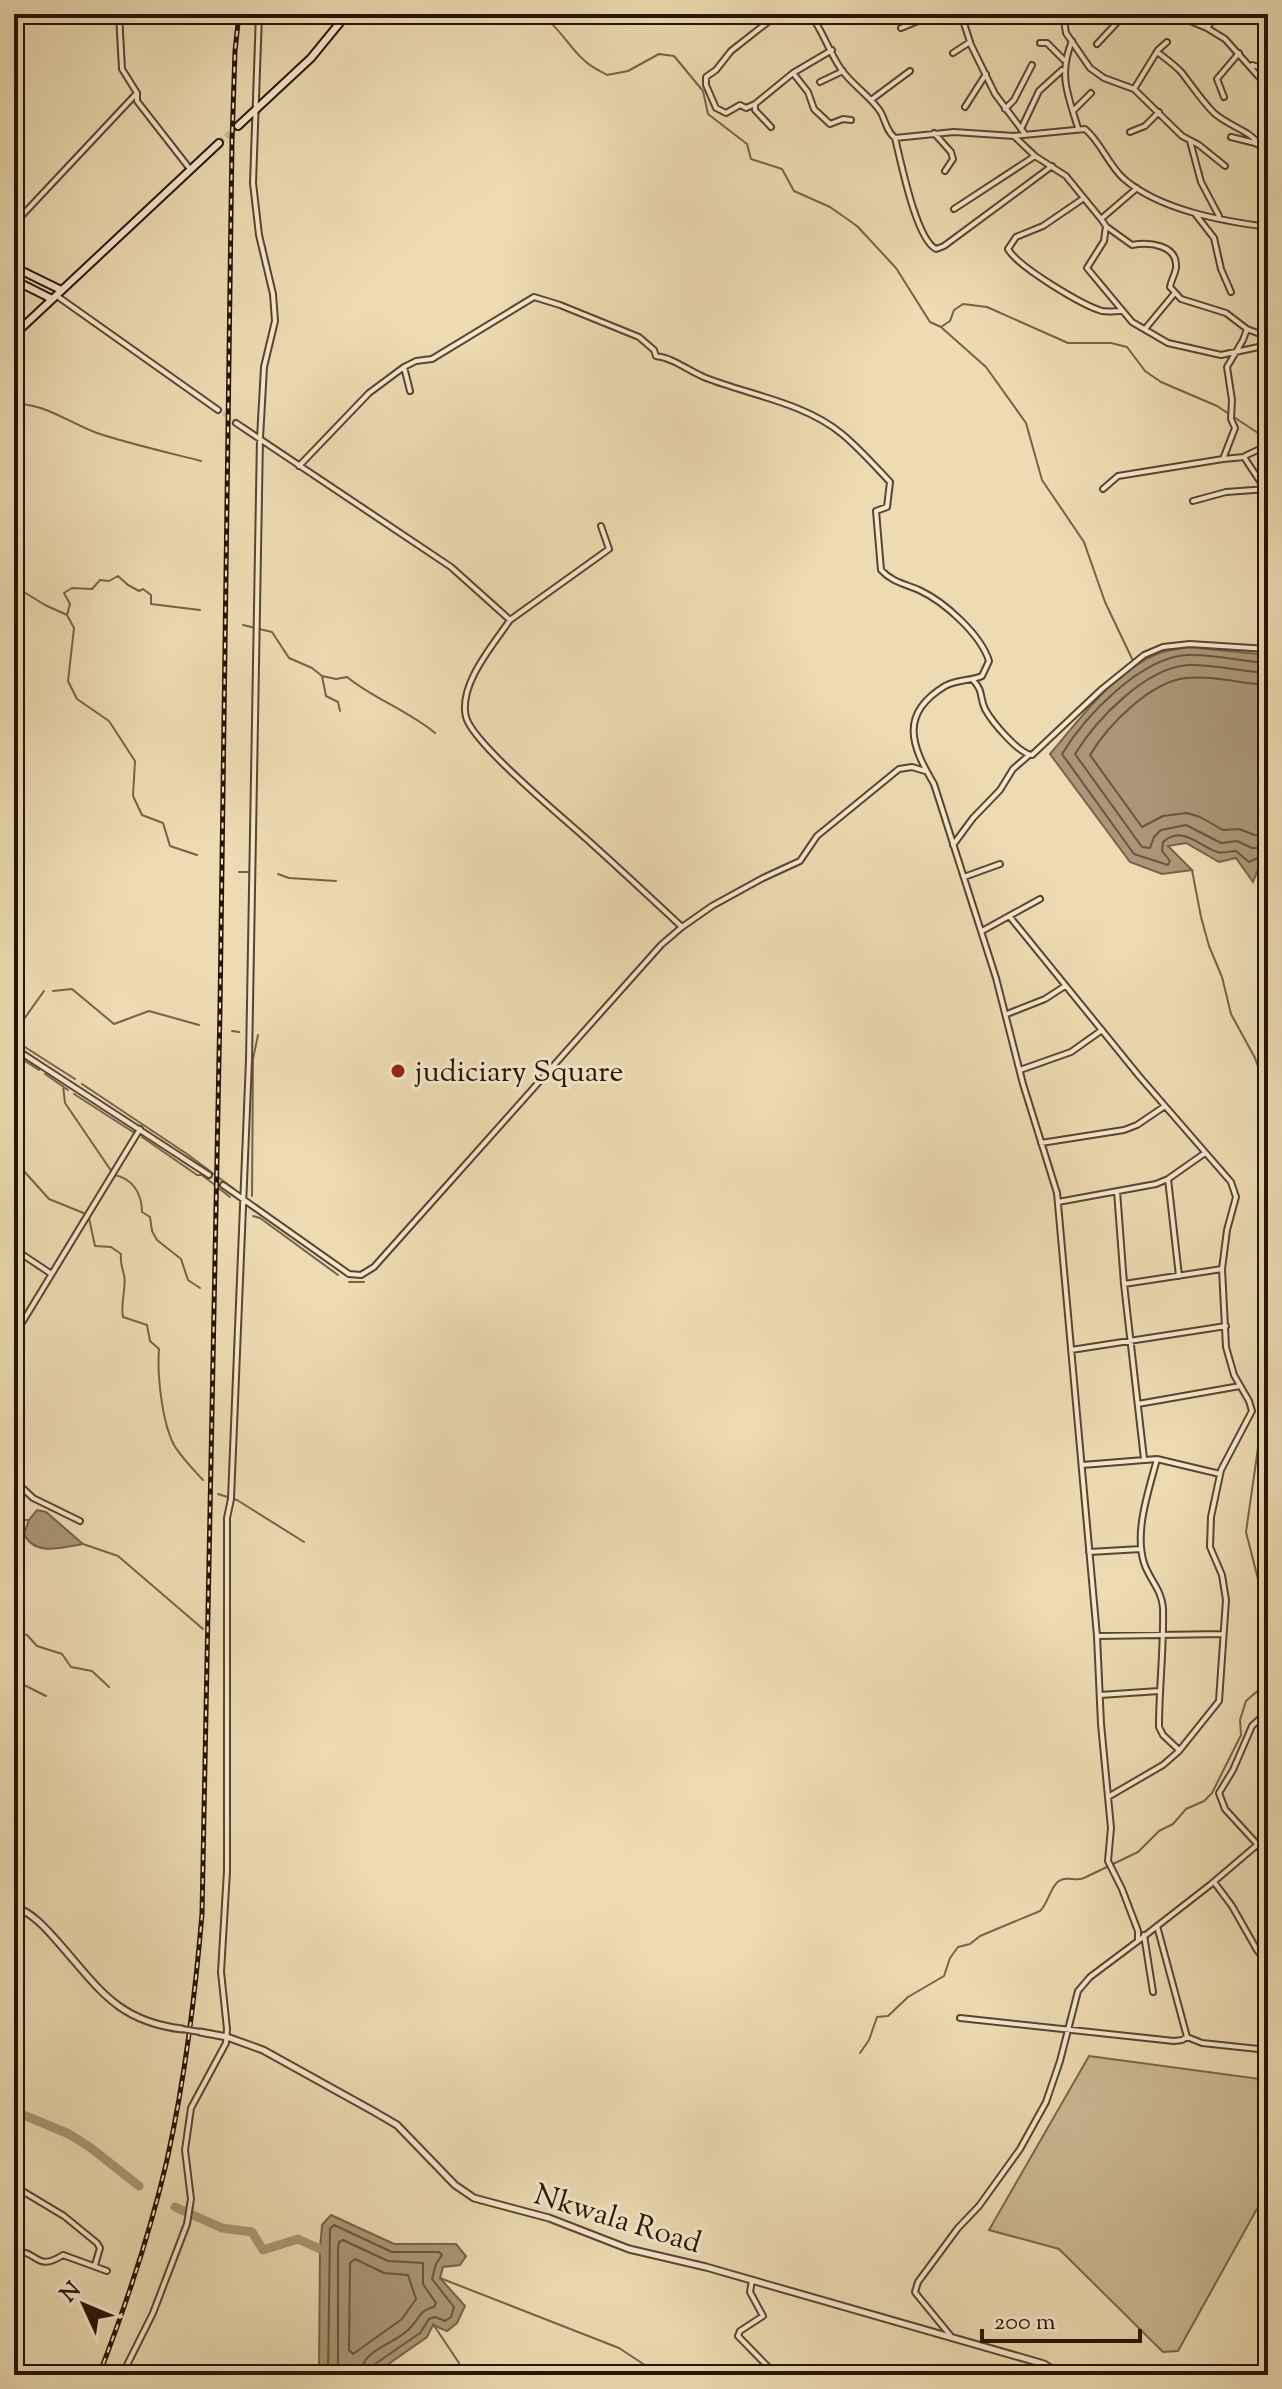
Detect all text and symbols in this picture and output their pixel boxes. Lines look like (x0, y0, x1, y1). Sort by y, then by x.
place label: judiciary Square (414, 1052, 623, 1095)
marker: judiciary Square (389, 1062, 407, 1080)
street label: Nkwala Road (528, 2175, 706, 2266)
north arrow (44, 2265, 124, 2345)
text: N (54, 2275, 90, 2311)
scale bar (982, 2293, 1140, 2343)
text: 200 m (994, 2306, 1056, 2340)

